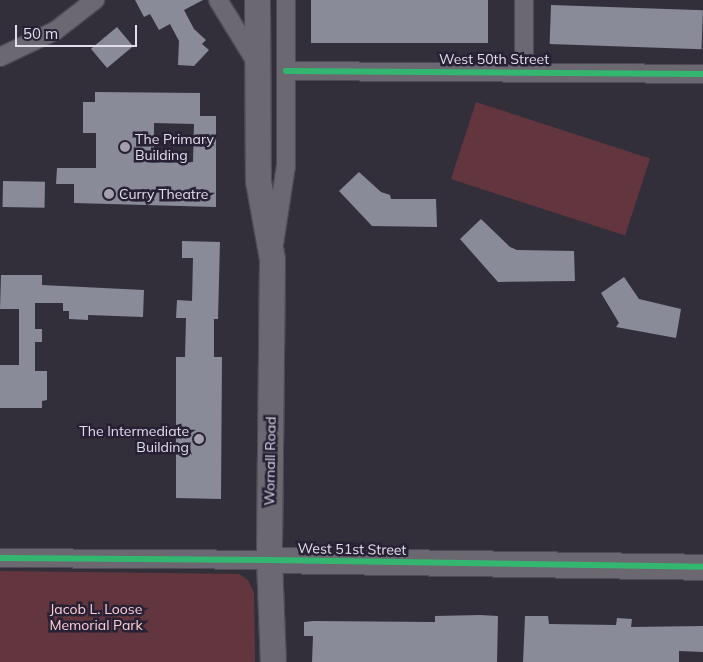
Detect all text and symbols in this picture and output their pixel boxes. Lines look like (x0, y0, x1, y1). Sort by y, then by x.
scale bar (18, 15, 140, 47)
text: 50 m (23, 24, 58, 43)
street label: West 50th Street (439, 51, 549, 67)
place label: The Primary Building (135, 131, 214, 164)
marker: The Primary Building (119, 141, 131, 153)
place label: Curry Theatre (119, 186, 208, 202)
marker: Curry Theatre (103, 188, 115, 200)
street label: Wornall Road (261, 416, 279, 506)
place label: The Intermediate Building (79, 423, 189, 456)
marker: The Intermediate Building (193, 433, 205, 445)
street label: West 51st Street (297, 540, 407, 558)
park label: Jacob L. Loose Memorial Park (49, 601, 143, 634)

